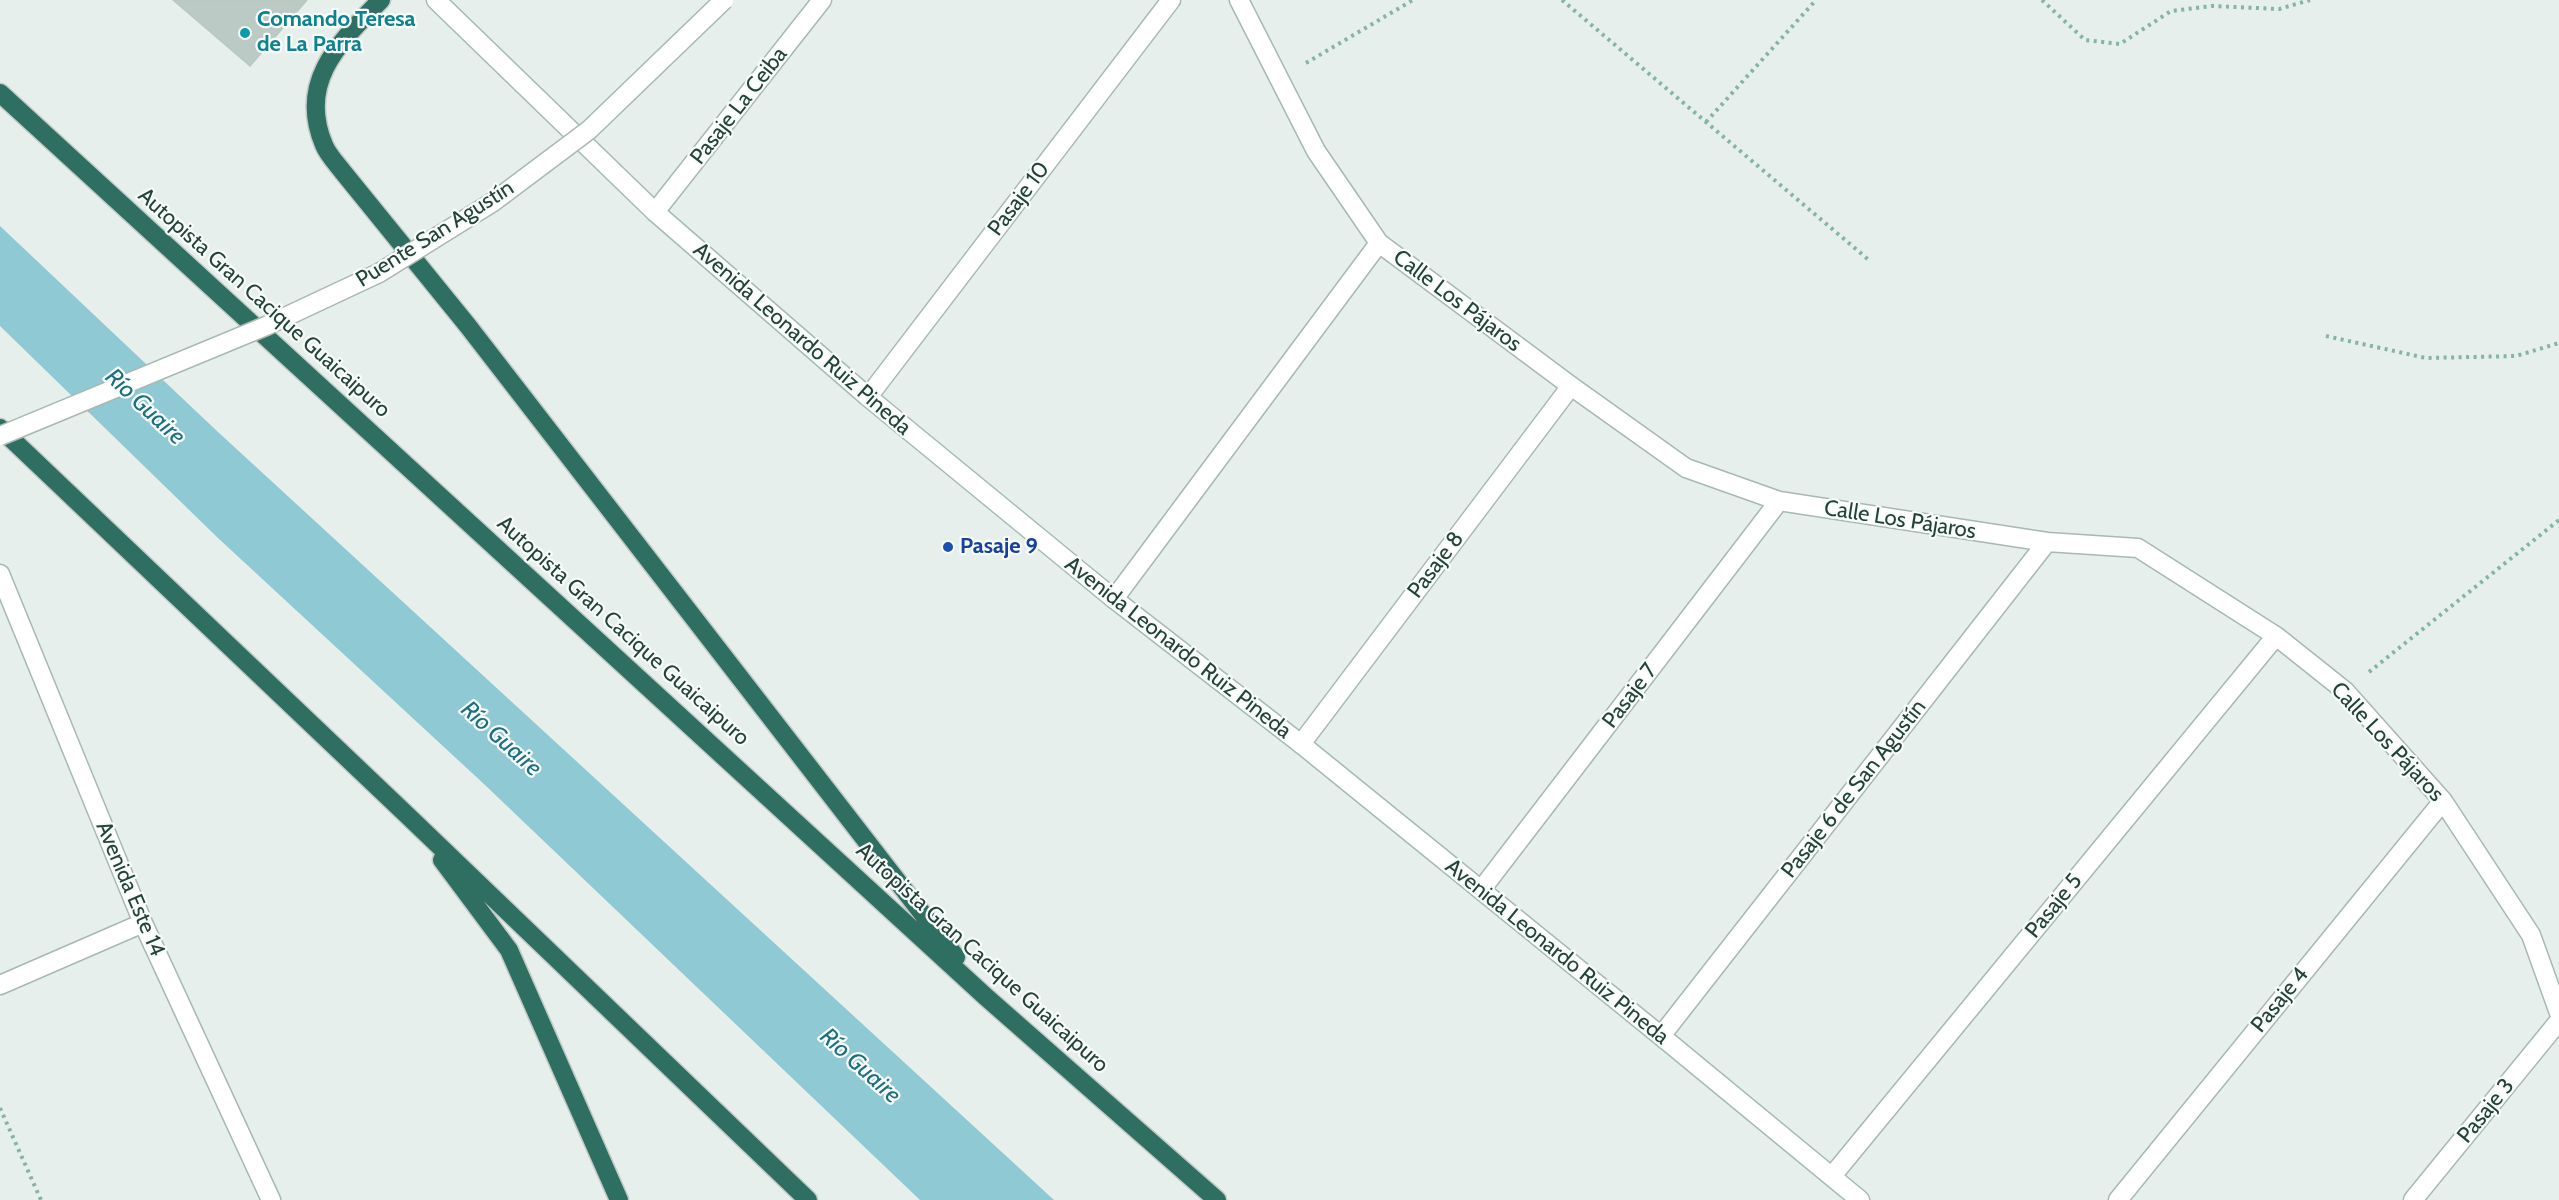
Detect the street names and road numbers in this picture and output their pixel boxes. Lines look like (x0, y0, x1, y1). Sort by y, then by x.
street label: Pasaje La Ceiba (685, 42, 793, 170)
street label: Pasaje 10 (983, 157, 1055, 241)
street label: Puente San Agustín (351, 175, 519, 293)
street label: Autopista Gran Cacique Guaicaipuro (132, 183, 396, 423)
street label: Avenida Leonardo Ruiz Pineda (688, 237, 916, 441)
street label: Calle Los Pájaros (1388, 244, 1526, 358)
street label: Calle Los Pájaros (1822, 495, 1978, 545)
street label: Autopista Gran Cacique Guaicaipuro (491, 511, 755, 751)
street label: Pasaje 8 (1402, 526, 1470, 604)
street label: Avenida Leonardo Ruiz Pineda (1059, 551, 1297, 745)
street label: Pasaje 7 (1597, 658, 1663, 734)
street label: Calle Los Pájaros (2325, 677, 2449, 807)
street label: Pasaje 6 de San Agustín (1776, 694, 1932, 884)
street label: Avenida Este 14 (90, 818, 170, 960)
street label: Autopista Gran Cacique Guaicaipuro (850, 838, 1114, 1078)
street label: Avenida Leonardo Ruiz Pineda (1440, 854, 1674, 1050)
street label: Pasaje 5 (2020, 868, 2088, 944)
street label: Pasaje 4 (2246, 962, 2314, 1038)
street label: Pasaje 3 (2452, 1073, 2520, 1149)

